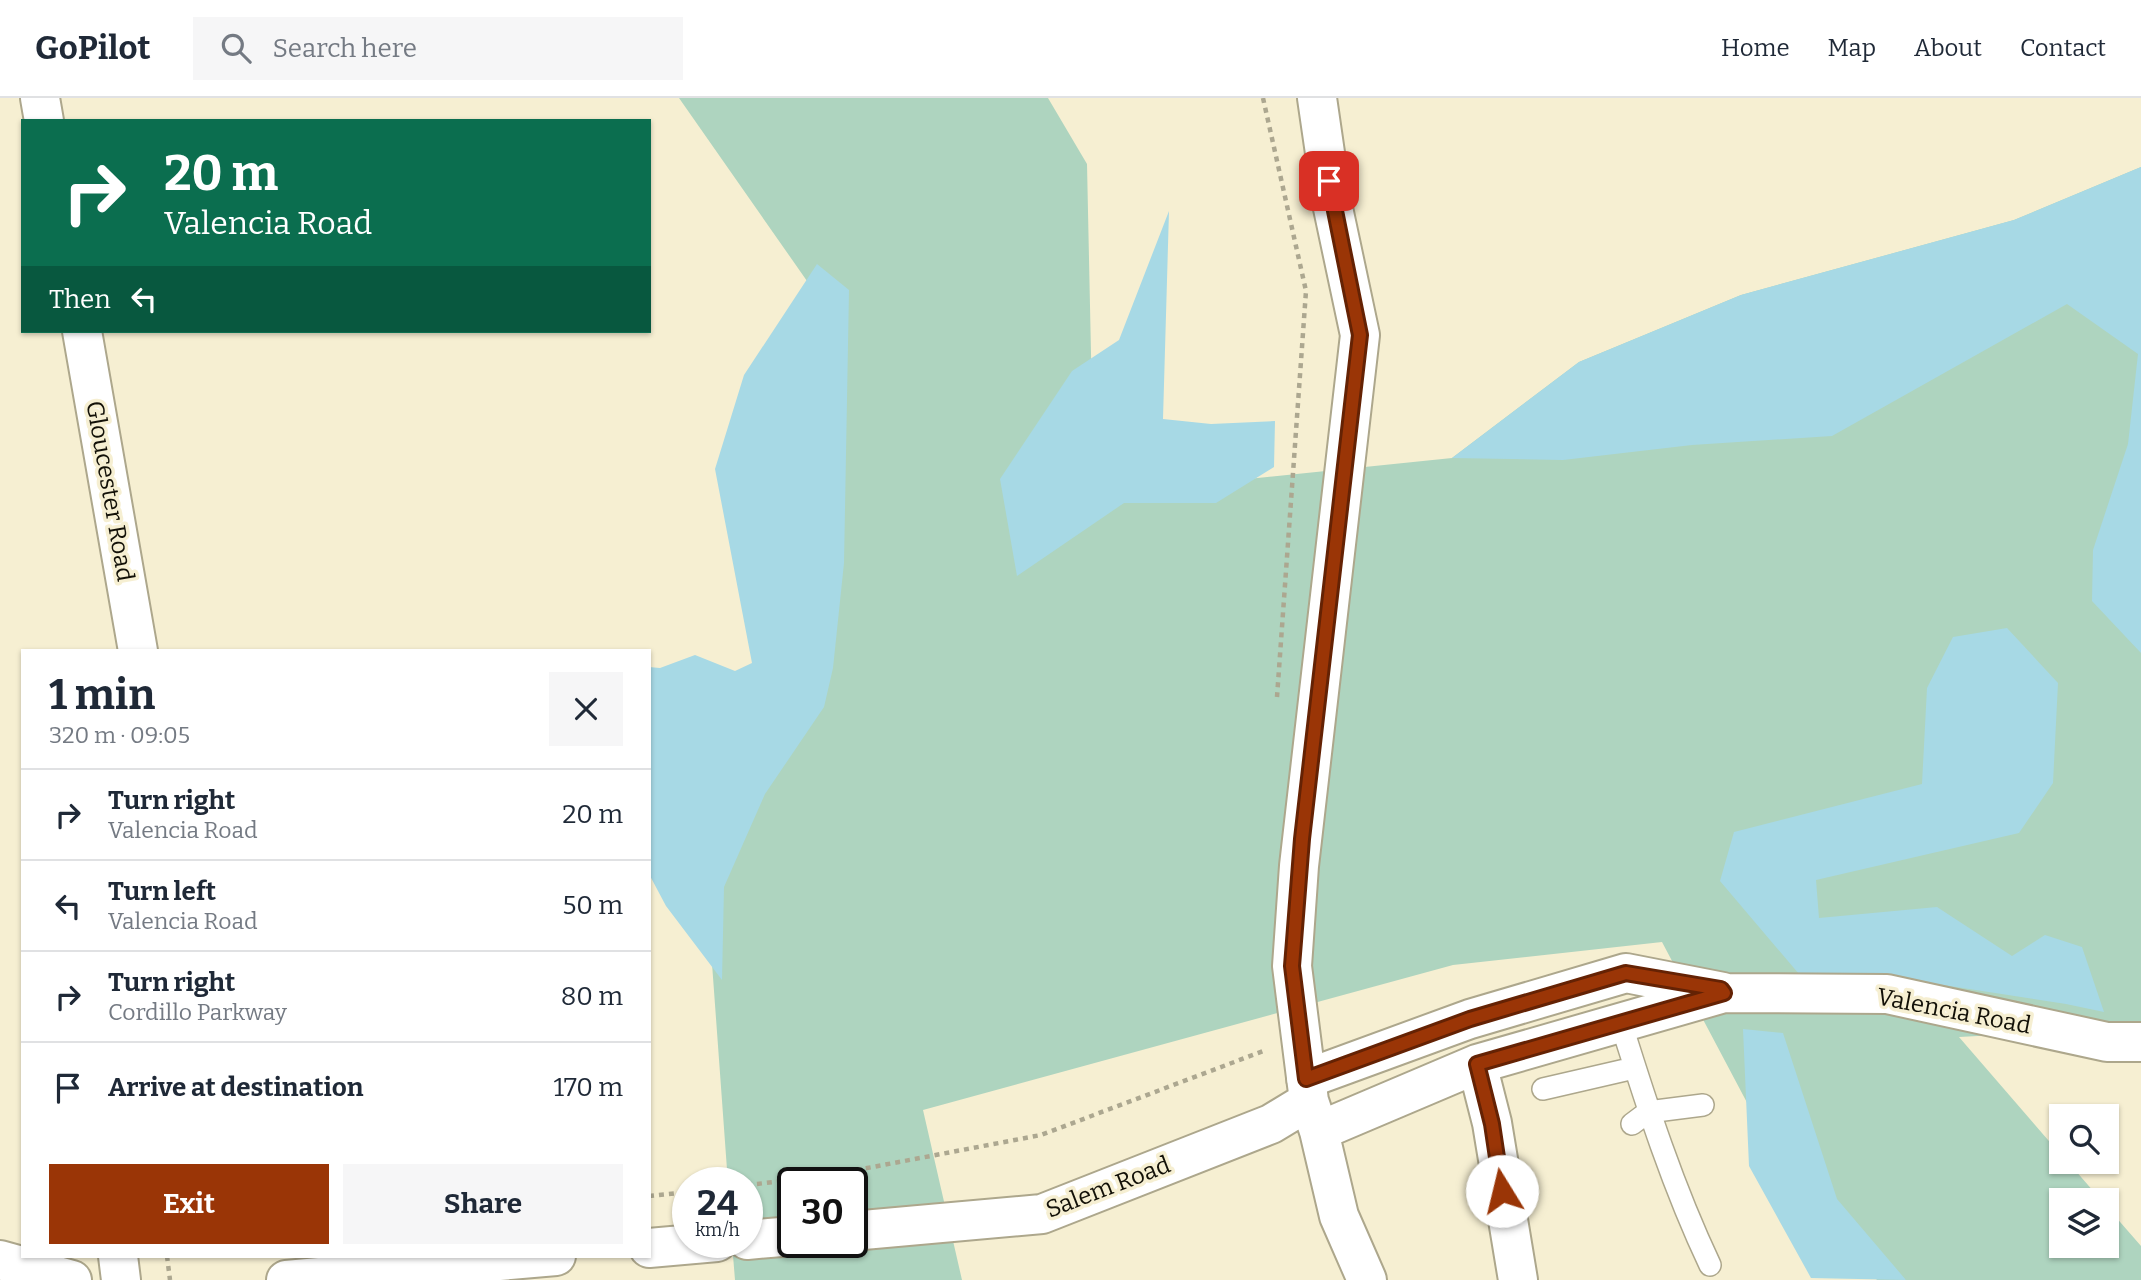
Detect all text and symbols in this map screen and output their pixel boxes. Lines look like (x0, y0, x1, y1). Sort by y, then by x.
search box (193, 17, 683, 80)
text: GoPilot (35, 28, 151, 68)
icon: search (217, 29, 255, 67)
text: Search here (273, 33, 417, 64)
text: Home (1721, 34, 1790, 62)
text: Map (1828, 34, 1876, 62)
text: About (1914, 34, 1982, 62)
text: Contact (2020, 34, 2106, 62)
text: 20 m (164, 144, 278, 203)
icon: right (49, 147, 140, 238)
pin (1299, 151, 1359, 211)
icon: arrive (1310, 162, 1348, 200)
text: Valencia Road (164, 204, 372, 242)
icon: left (125, 280, 163, 318)
text: Then (49, 284, 111, 315)
street label: Gloucester Road (80, 399, 140, 583)
text: 1 min (49, 670, 155, 720)
button: close (549, 672, 623, 746)
text: 320 m · 09:05 (49, 721, 190, 749)
text: Turn right (108, 785, 235, 816)
icon: right (49, 796, 87, 834)
text: 20 m (562, 799, 623, 830)
text: Valencia Road (108, 816, 258, 844)
text: Turn left (108, 876, 216, 907)
icon: left (49, 887, 87, 925)
text: 50 m (562, 890, 623, 921)
text: Valencia Road (108, 907, 258, 935)
text: Turn right (108, 967, 235, 998)
icon: right (49, 978, 87, 1016)
text: 80 m (561, 981, 623, 1012)
street label: Valencia Road (1875, 982, 2033, 1040)
text: Cordillo Parkway (108, 998, 287, 1026)
icon: arrive (49, 1069, 87, 1107)
text: Arrive at destination (108, 1072, 363, 1103)
text: 170 m (553, 1072, 623, 1103)
map controls (2049, 1104, 2119, 1258)
button: search (2049, 1104, 2119, 1174)
street label: Salem Road (1042, 1150, 1174, 1224)
position arrow (1465, 1154, 1539, 1228)
button: Exit (49, 1164, 329, 1244)
button: Share (343, 1164, 623, 1244)
speed limit sign: 30 (777, 1167, 868, 1258)
text: 24 (697, 1182, 738, 1224)
button: layers (2049, 1188, 2119, 1258)
text: km/h (695, 1219, 740, 1241)

